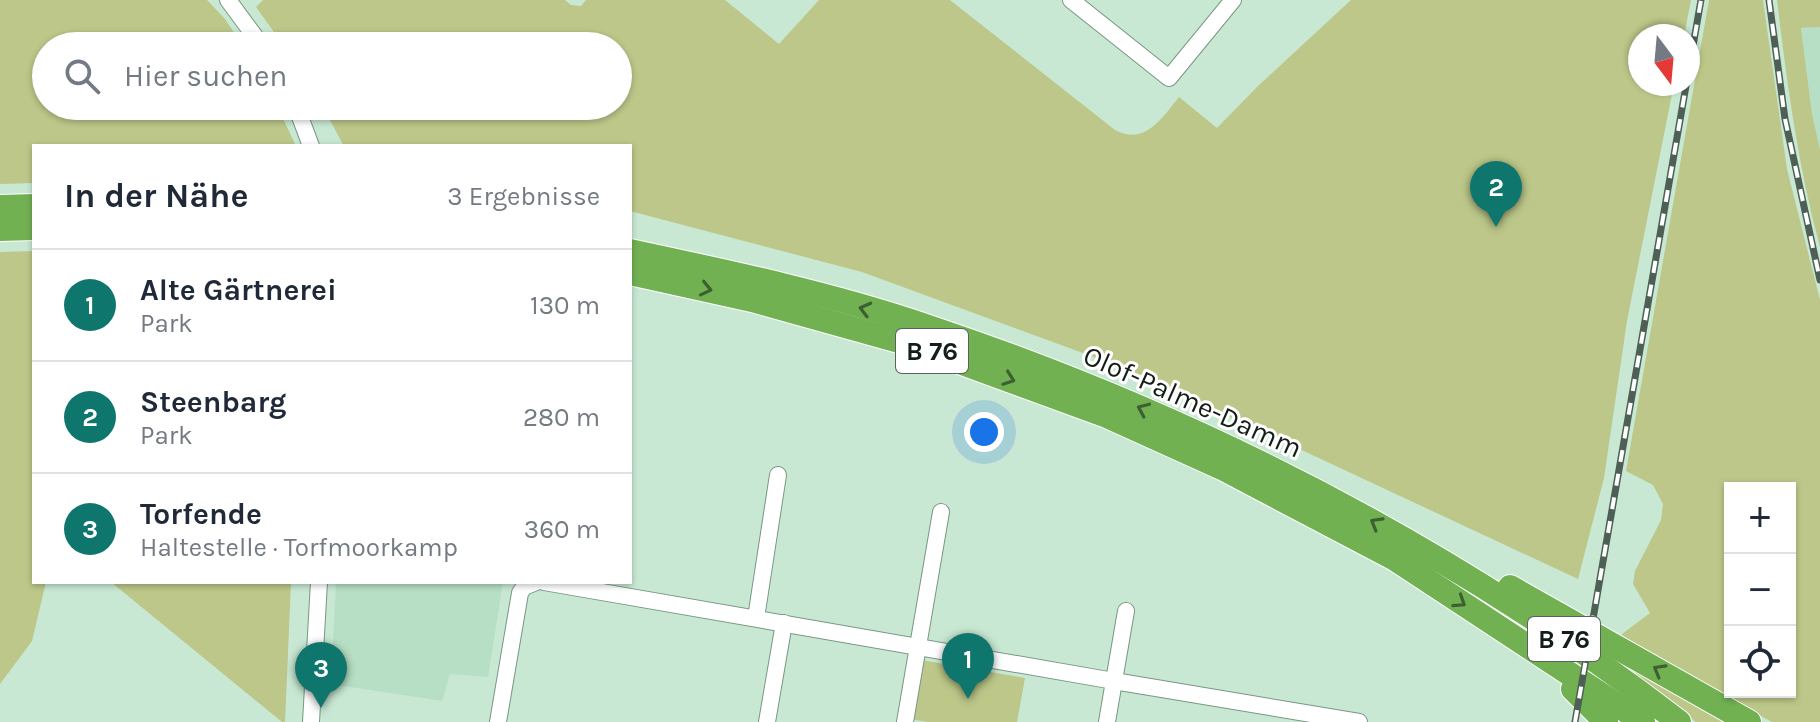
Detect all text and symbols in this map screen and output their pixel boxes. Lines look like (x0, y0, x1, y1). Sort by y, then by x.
north arrow (1628, 24, 1700, 96)
search box (32, 32, 632, 120)
icon: search (60, 54, 104, 98)
text: Hier suchen (124, 58, 287, 94)
pin: 2 (1470, 161, 1522, 227)
text: In der Nähe (64, 176, 248, 216)
text: 3 Ergebnisse (447, 181, 600, 212)
text: Alte Gärtnerei (140, 272, 337, 308)
one-way arrow (699, 280, 713, 297)
text: 1 (85, 290, 95, 321)
text: 130 m (530, 290, 600, 321)
one-way arrow (859, 301, 873, 318)
text: Park (140, 308, 193, 339)
road number: B 76 (896, 329, 968, 373)
street label: Olof-Palme-Damm (1078, 338, 1307, 465)
one-way arrow (1001, 369, 1015, 385)
text: Steenbarg (140, 384, 286, 420)
text: 2 (82, 402, 98, 433)
text: 280 m (523, 402, 600, 433)
one-way arrow (1137, 402, 1151, 418)
your location (964, 412, 1004, 452)
text: Park (140, 420, 193, 451)
map controls (1724, 482, 1796, 698)
button: + (1724, 482, 1796, 554)
text: Torfende (140, 496, 262, 532)
text: 3 (82, 514, 98, 545)
text: 360 m (524, 514, 600, 545)
one-way arrow (1371, 517, 1385, 533)
text: Haltestelle · Torfmoorkamp (140, 532, 458, 563)
button: − (1724, 554, 1796, 626)
one-way arrow (1452, 592, 1466, 607)
road number: B 76 (1528, 617, 1600, 661)
button: locate (1724, 626, 1796, 698)
pin: 1 (942, 633, 994, 699)
pin: 3 (295, 642, 347, 708)
one-way arrow (1653, 664, 1668, 680)

